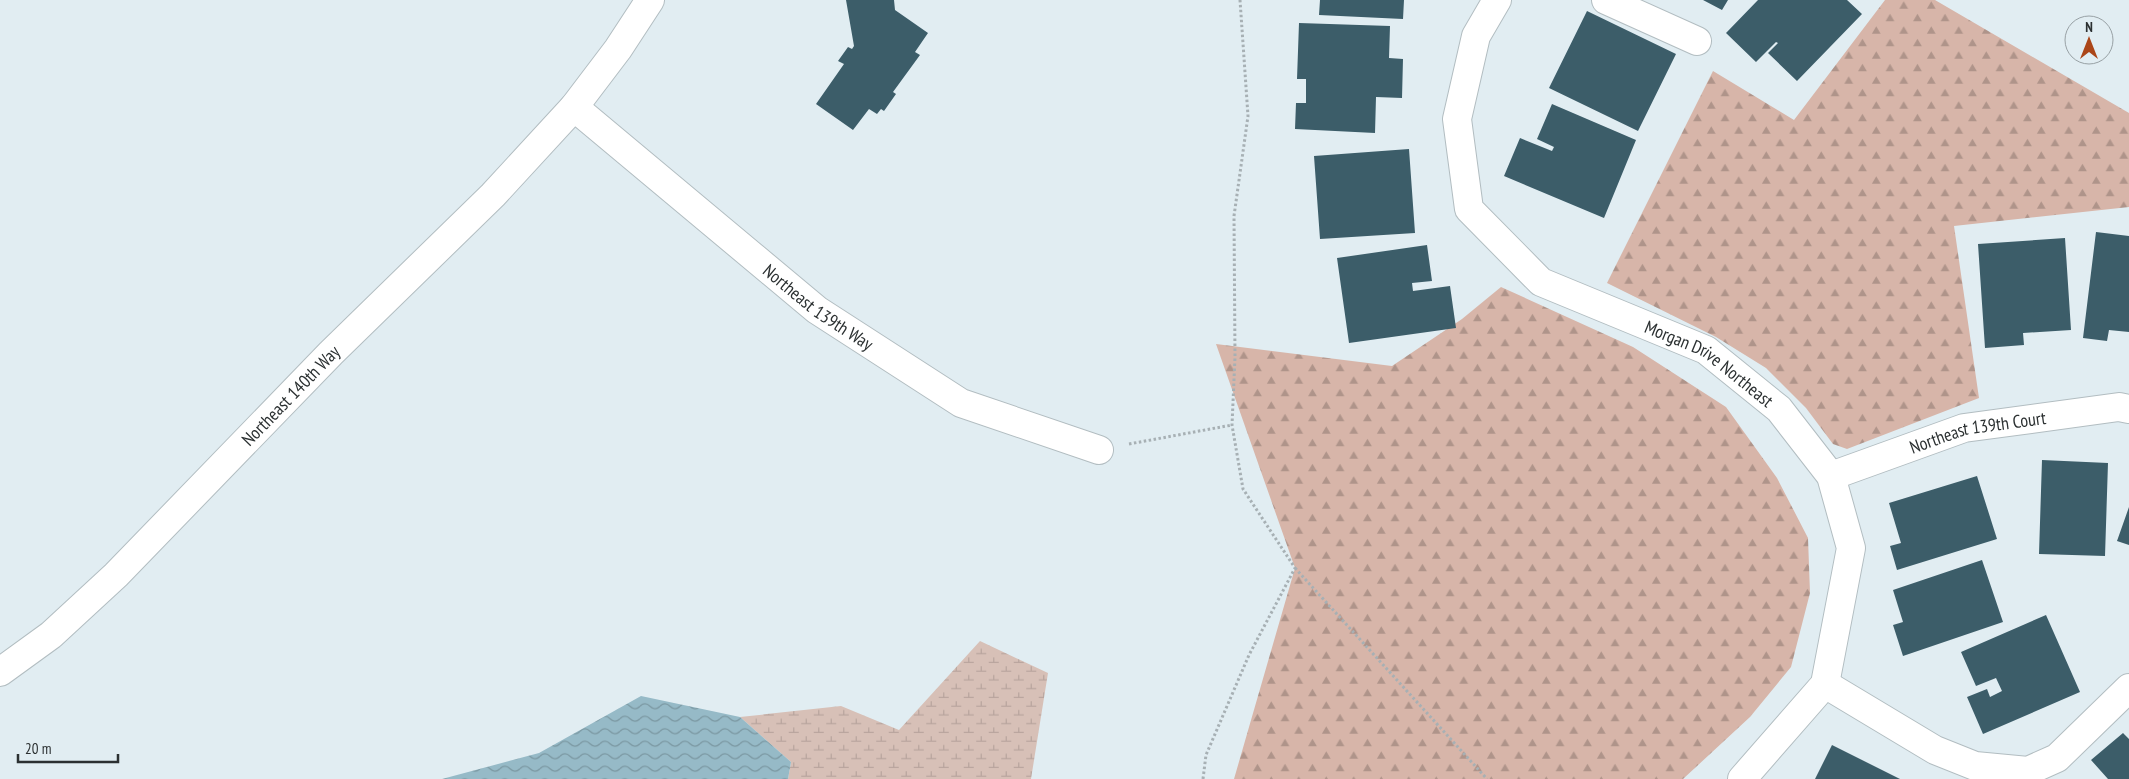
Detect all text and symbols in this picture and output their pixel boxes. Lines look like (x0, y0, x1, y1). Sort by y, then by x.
north arrow (2064, 15, 2114, 65)
text: N (2085, 18, 2093, 36)
street label: Northeast 139th Way (759, 259, 878, 355)
street label: Morgan Drive Northeast (1641, 315, 1778, 412)
street label: Northeast 140th Way (236, 340, 344, 450)
street label: Northeast 139th Court (1906, 406, 2047, 458)
scale bar (18, 732, 118, 764)
text: 20 m (25, 739, 51, 758)

